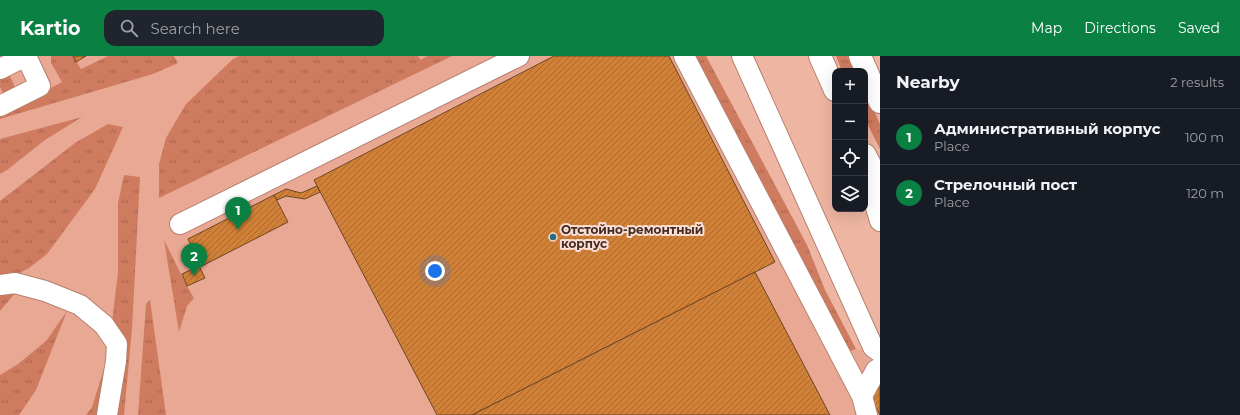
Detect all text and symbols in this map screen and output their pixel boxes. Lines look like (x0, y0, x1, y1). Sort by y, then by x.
search box (104, 10, 384, 46)
text: Kartio (20, 17, 80, 40)
icon: search (118, 17, 140, 39)
text: Search here (150, 19, 240, 38)
text: Map (1031, 19, 1062, 37)
text: Directions (1084, 19, 1156, 37)
text: Saved (1178, 19, 1220, 37)
map controls (832, 68, 868, 212)
button: + (832, 68, 868, 104)
text: Nearby (896, 72, 960, 92)
text: 2 results (1170, 74, 1224, 90)
button: − (832, 104, 868, 140)
text: Административный корпус (934, 119, 1161, 138)
text: 1 (906, 129, 912, 145)
text: 100 m (1185, 129, 1224, 145)
text: Place (934, 138, 970, 154)
button: locate (832, 140, 868, 176)
text: Стрелочный пост (934, 175, 1077, 194)
button: layers (832, 176, 868, 212)
text: 2 (905, 185, 913, 201)
text: 120 m (1186, 185, 1224, 201)
text: Place (934, 194, 970, 210)
pin: 1 (225, 197, 251, 230)
place label: Отстойно-ремонтный корпус (561, 222, 703, 251)
marker: Отстойно-ремонтный корпус (548, 232, 558, 242)
pin: 2 (181, 243, 207, 276)
your location (425, 261, 445, 281)

